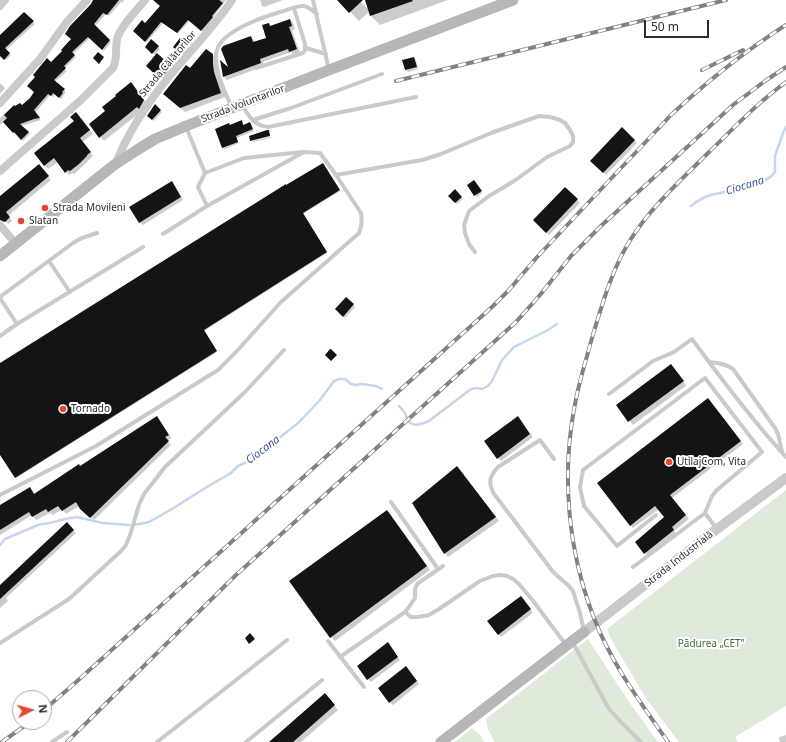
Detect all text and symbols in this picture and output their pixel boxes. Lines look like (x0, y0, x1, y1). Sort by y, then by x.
scale bar (646, 12, 711, 38)
text: 50 m (651, 18, 679, 35)
street label: Strada Călătorilor (137, 29, 199, 99)
street label: Strada Voluntarilor (200, 83, 286, 125)
water label: Ciocana (724, 174, 766, 198)
place label: Strada Movileni (53, 202, 126, 214)
marker: Strada Movileni (40, 203, 50, 213)
place label: Slatan (29, 215, 58, 227)
marker: Slatan (16, 216, 26, 226)
place label: Tornado (71, 403, 110, 415)
marker: Tornado (58, 404, 68, 414)
water label: Ciocana (243, 433, 283, 467)
place label: UtilajCom, Vita (677, 456, 746, 468)
marker: UtilajCom, Vita (664, 457, 674, 467)
street label: Strada Industrială (642, 528, 716, 590)
park label: Pădurea „CET” (678, 638, 744, 650)
north arrow (12, 690, 52, 730)
text: N (36, 704, 51, 714)

